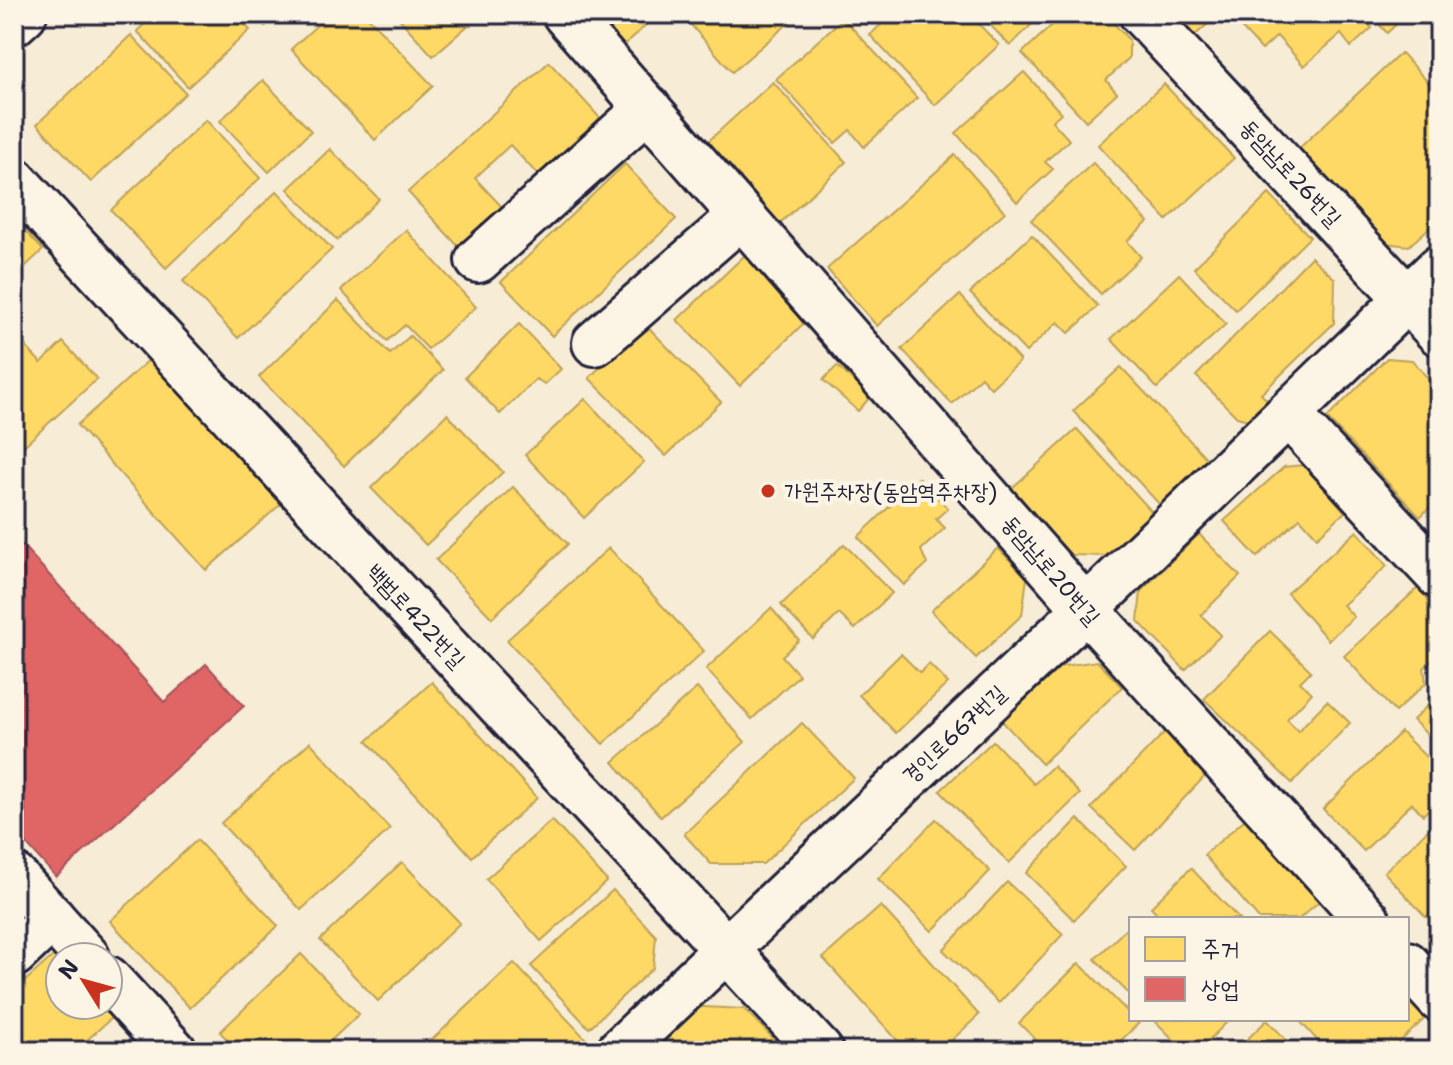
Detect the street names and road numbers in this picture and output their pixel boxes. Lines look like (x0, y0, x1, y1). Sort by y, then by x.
street label: 동암남로26번길 (1234, 113, 1348, 233)
street label: 동암남로20번길 (995, 509, 1107, 631)
street label: 백범로422번길 (360, 558, 472, 674)
street label: 경인로667번길 (896, 678, 1012, 789)

